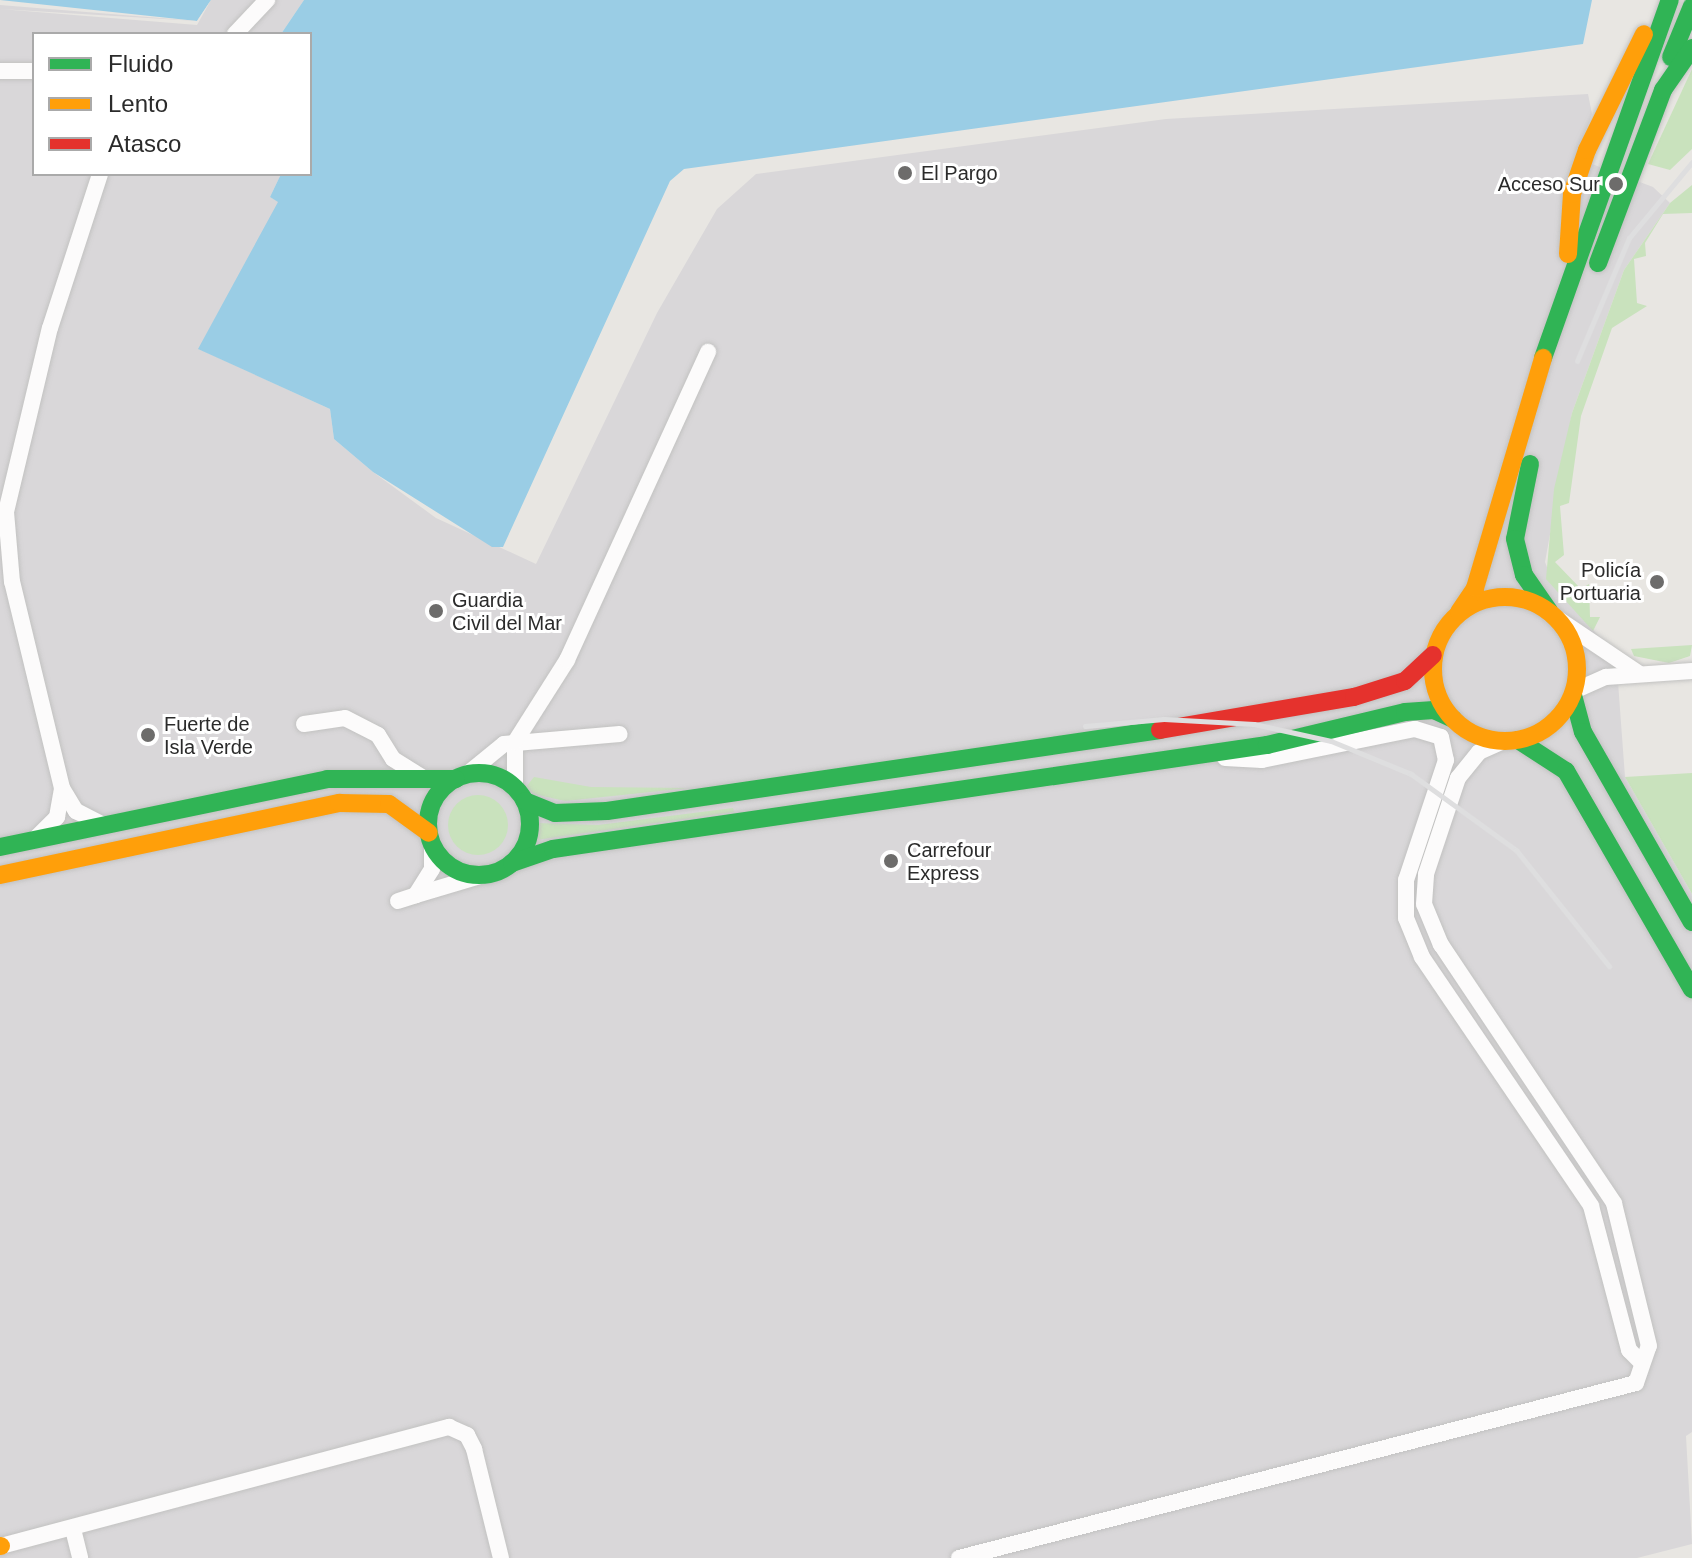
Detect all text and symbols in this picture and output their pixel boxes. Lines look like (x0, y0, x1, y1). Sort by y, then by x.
legend (32, 32, 312, 176)
text: Fluido (108, 50, 173, 77)
text: Lento (108, 90, 168, 117)
text: Atasco (108, 130, 181, 157)
place label: El Pargo (921, 161, 998, 185)
marker: El Pargo (896, 164, 914, 182)
place label: Acceso Sur (1498, 172, 1600, 196)
marker: Acceso Sur (1607, 175, 1625, 193)
place label: Policía Portuaria (1560, 558, 1641, 605)
marker: Policía Portuaria (1648, 573, 1666, 591)
place label: Guardia Civil del Mar (452, 588, 562, 635)
marker: Guardia Civil del Mar (427, 602, 445, 620)
place label: Fuerte de Isla Verde (164, 712, 253, 759)
marker: Fuerte de Isla Verde (139, 726, 157, 744)
place label: Carrefour Express (907, 838, 991, 885)
marker: Carrefour Express (882, 852, 900, 870)

